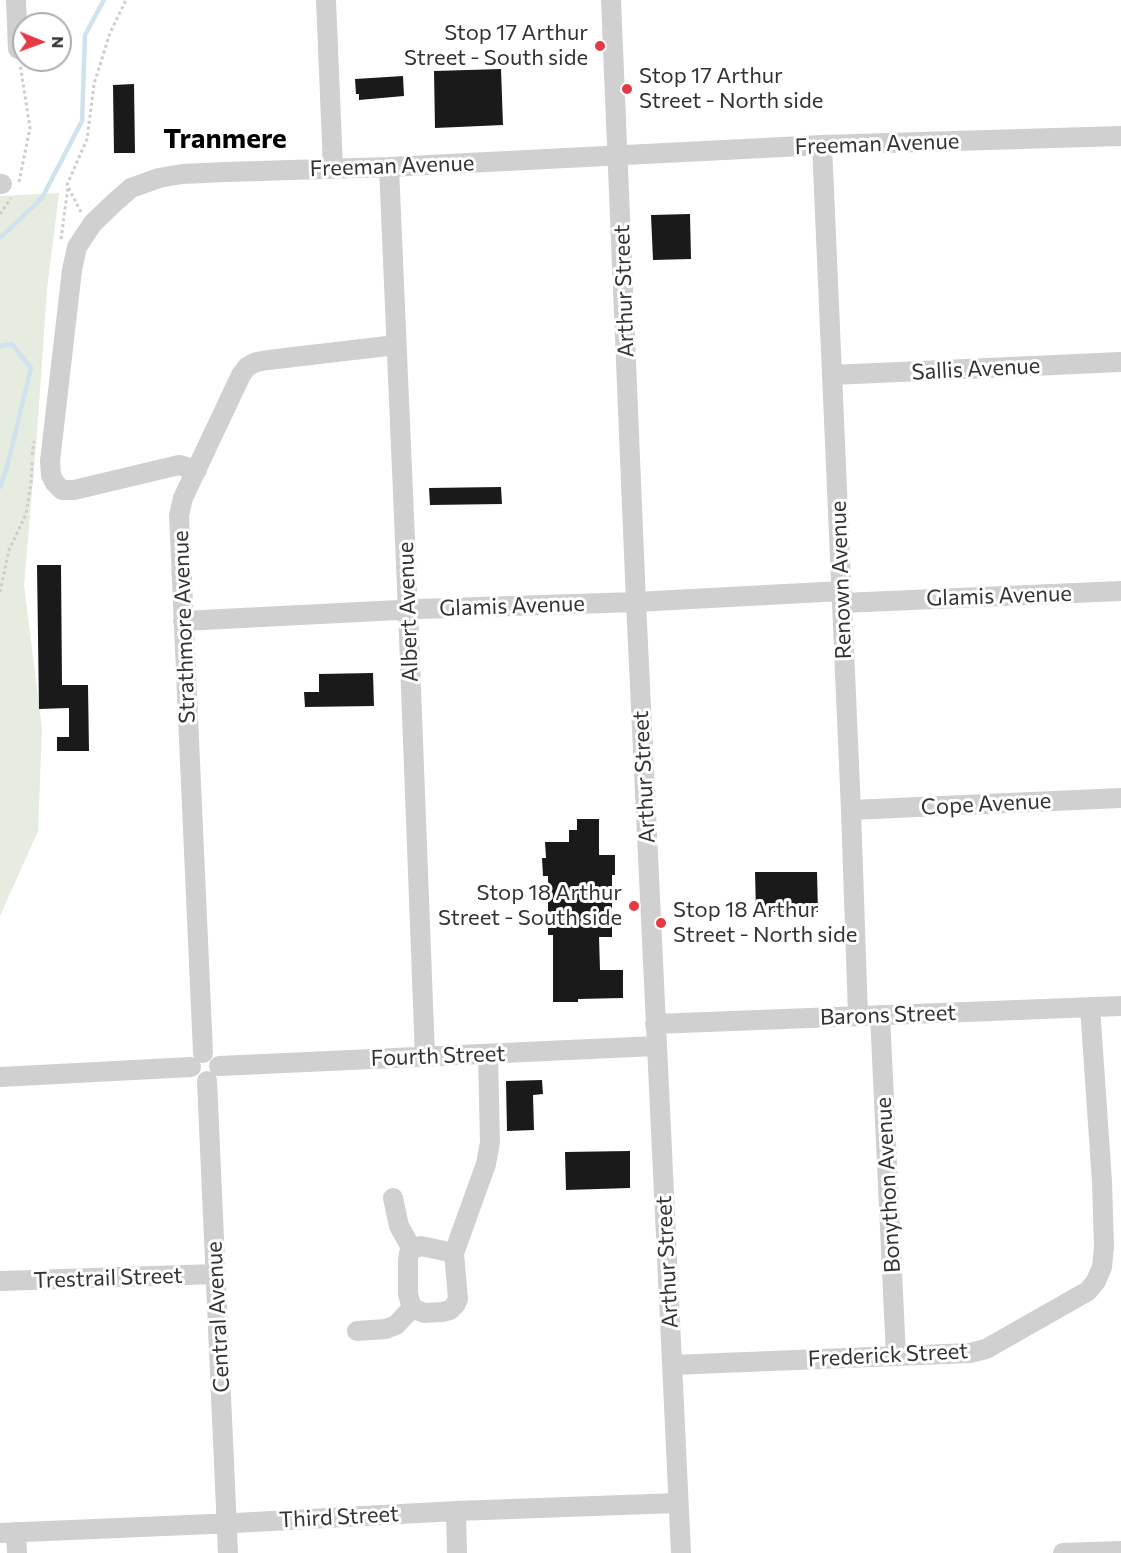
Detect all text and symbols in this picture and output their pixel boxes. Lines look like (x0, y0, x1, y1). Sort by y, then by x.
north arrow (12, 12, 72, 72)
place label: Stop 17 Arthur Street - South side (404, 20, 588, 72)
text: N (49, 36, 68, 48)
marker: Stop 17 Arthur Street - South side (593, 39, 607, 53)
place label: Stop 17 Arthur Street - North side (639, 63, 823, 114)
marker: Stop 17 Arthur Street - North side (620, 82, 634, 96)
district label: Tranmere (163, 122, 287, 156)
street label: Freeman Avenue (794, 128, 960, 160)
street label: Freeman Avenue (309, 150, 475, 182)
street label: Arthur Street (608, 224, 640, 358)
street label: Sallis Avenue (911, 352, 1041, 386)
street label: Renown Avenue (825, 500, 857, 660)
street label: Strathmore Avenue (167, 530, 201, 724)
street label: Albert Avenue (392, 541, 424, 683)
street label: Glamis Avenue (926, 580, 1072, 612)
street label: Glamis Avenue (439, 590, 585, 622)
street label: Arthur Street (627, 710, 661, 844)
street label: Cope Avenue (920, 787, 1052, 821)
place label: Stop 18 Arthur Street - South side (438, 880, 622, 932)
place label: Stop 18 Arthur Street - North side (673, 897, 857, 948)
marker: Stop 18 Arthur Street - South side (627, 899, 641, 913)
marker: Stop 18 Arthur Street - North side (654, 916, 668, 930)
street label: Barons Street (819, 999, 957, 1031)
street label: Fourth Street (370, 1040, 506, 1072)
street label: Bonython Avenue (870, 1096, 906, 1274)
street label: Arthur Street (650, 1195, 684, 1329)
street label: Central Avenue (201, 1241, 235, 1393)
street label: Trestrail Street (33, 1262, 183, 1294)
street label: Frederick Street (807, 1338, 969, 1372)
street label: Third Street (278, 1501, 400, 1533)

